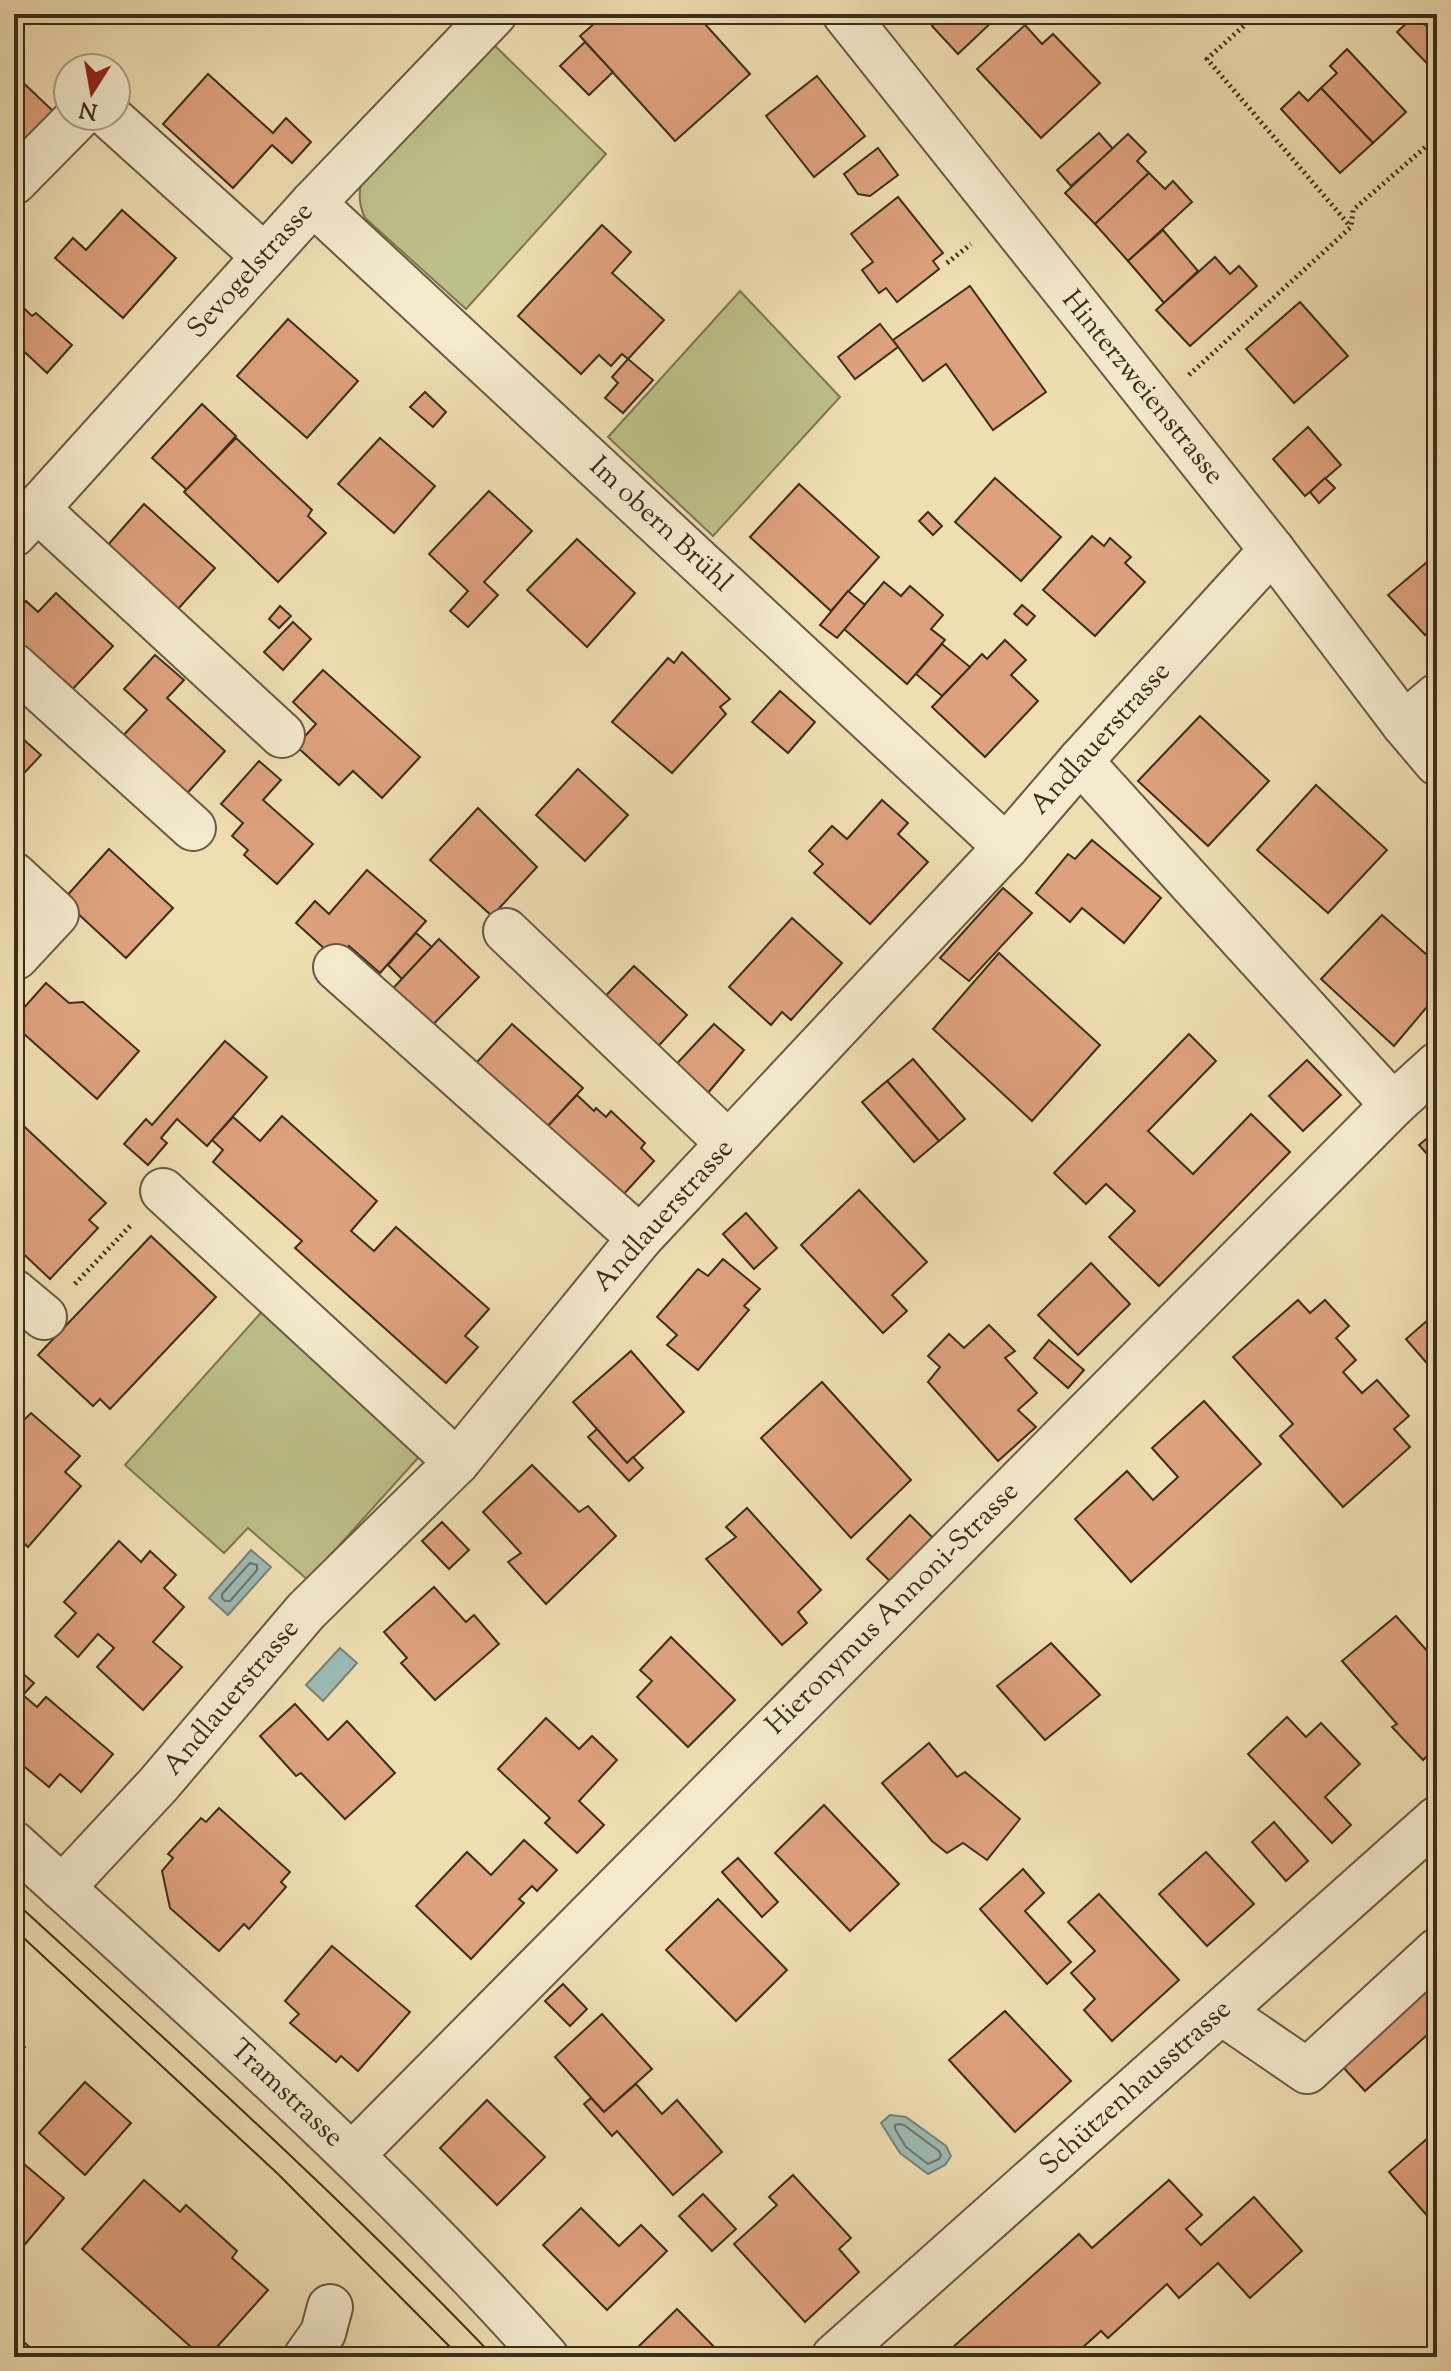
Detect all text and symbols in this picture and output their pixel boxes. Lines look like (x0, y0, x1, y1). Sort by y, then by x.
north arrow (52, 52, 132, 132)
text: N (77, 91, 100, 126)
street label: Sevogelstrasse (179, 194, 323, 348)
street label: Hinterzweienstrasse (1051, 282, 1233, 494)
street label: Im obern Brühl (579, 448, 741, 602)
street label: Andlauerstrasse (1021, 654, 1181, 824)
street label: Andlauerstrasse (584, 1131, 744, 1301)
street label: Hieronymus Annoni-Strasse (757, 1473, 1029, 1745)
street label: Andlauerstrasse (154, 1611, 310, 1785)
street label: Schützenhausstrasse (1031, 1991, 1241, 2185)
street label: Tramstrasse (220, 2031, 352, 2157)

